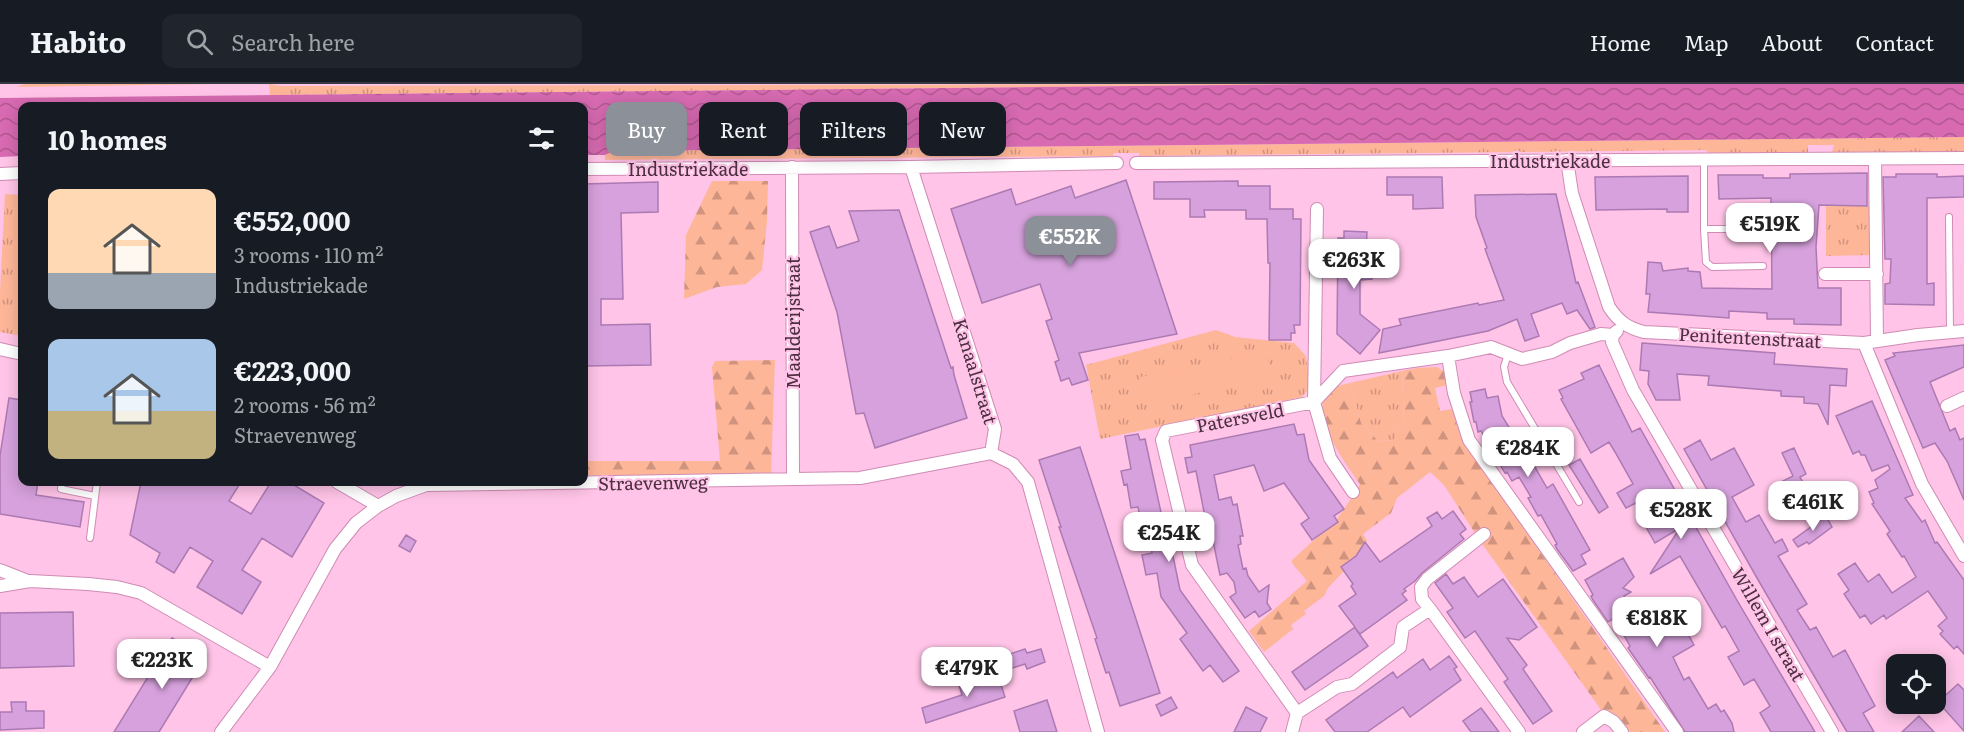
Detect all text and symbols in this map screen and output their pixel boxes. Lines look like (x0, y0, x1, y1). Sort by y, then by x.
search box (162, 14, 582, 68)
text: Habito (30, 20, 126, 62)
icon: search (183, 25, 216, 58)
text: Search here (231, 25, 355, 58)
text: Home (1590, 26, 1651, 57)
text: Map (1684, 26, 1728, 57)
text: About (1761, 26, 1823, 57)
text: Contact (1856, 26, 1934, 57)
chip: Buy (606, 102, 687, 156)
chip: Rent (699, 102, 788, 156)
chip: Filters (800, 102, 907, 156)
chip: New (919, 102, 1006, 156)
text: 10 homes (48, 119, 167, 158)
icon: filters (525, 122, 558, 155)
street label: Industriekade (1490, 147, 1610, 174)
street label: Industriekade (628, 155, 748, 182)
text: €552,000 (234, 200, 351, 239)
pin: €519K (1728, 203, 1812, 254)
text: €519K (1740, 207, 1800, 237)
icon: home (96, 213, 168, 285)
pin: €552K (1028, 216, 1112, 267)
text: €552K (1039, 220, 1101, 250)
text: 3 rooms · 110 m² (234, 239, 383, 269)
pin: €263K (1312, 239, 1396, 290)
text: €263K (1322, 243, 1386, 273)
street label: Maalderijstraat (779, 256, 806, 389)
text: Industriekade (234, 269, 368, 299)
street label: Kanaalstraat (947, 315, 1005, 428)
street label: Penitentenstraat (1678, 320, 1823, 354)
text: €223,000 (234, 350, 351, 389)
icon: home (96, 363, 168, 435)
text: 2 rooms · 56 m² (234, 389, 376, 419)
street label: Patersveld (1194, 395, 1286, 439)
text: Straevenweg (234, 419, 356, 449)
pin: €284K (1486, 427, 1570, 478)
text: €284K (1496, 431, 1560, 461)
street label: Straevenweg (598, 468, 709, 496)
pin: €461K (1771, 481, 1855, 532)
text: €461K (1782, 485, 1844, 515)
pin: €528K (1639, 489, 1723, 540)
text: €528K (1650, 493, 1712, 523)
pin: €254K (1127, 512, 1211, 563)
text: €254K (1137, 516, 1201, 546)
street label: Willem I straat (1725, 562, 1813, 687)
pin: €818K (1615, 597, 1699, 648)
text: €818K (1626, 601, 1688, 631)
pin: €223K (120, 639, 204, 690)
text: €223K (131, 643, 193, 673)
pin: €479K (925, 647, 1009, 698)
text: €479K (935, 651, 999, 681)
map controls (1886, 654, 1946, 714)
button: locate (1886, 654, 1946, 714)

